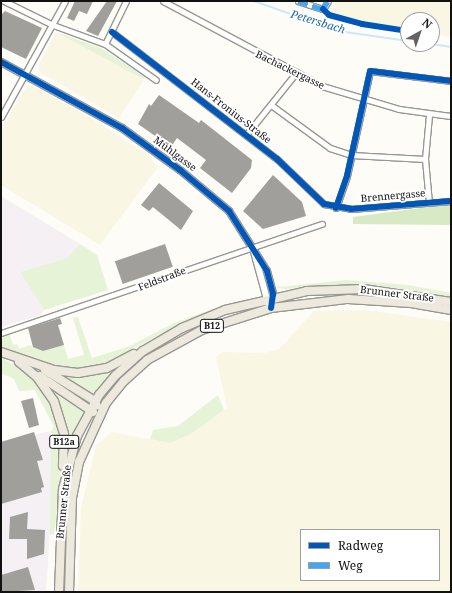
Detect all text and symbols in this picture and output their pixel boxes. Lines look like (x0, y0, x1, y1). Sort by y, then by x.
water label: Petersbach (289, 7, 347, 37)
north arrow (400, 12, 440, 52)
text: N (419, 15, 436, 32)
street label: Bachackergasse (254, 48, 326, 92)
street label: Hans-Fronius-Straße (188, 76, 274, 146)
street label: Mühlgasse (151, 134, 199, 174)
street label: Brennergasse (360, 187, 426, 205)
street label: Feldstraße (136, 264, 188, 294)
street label: Brunner Straße (360, 284, 434, 304)
road number: B12 (199, 319, 225, 333)
road number: B12a (49, 435, 79, 449)
street label: Brunner Straße (54, 465, 74, 539)
legend (300, 529, 440, 581)
text: Radweg (338, 537, 383, 554)
text: Weg (338, 557, 363, 574)

